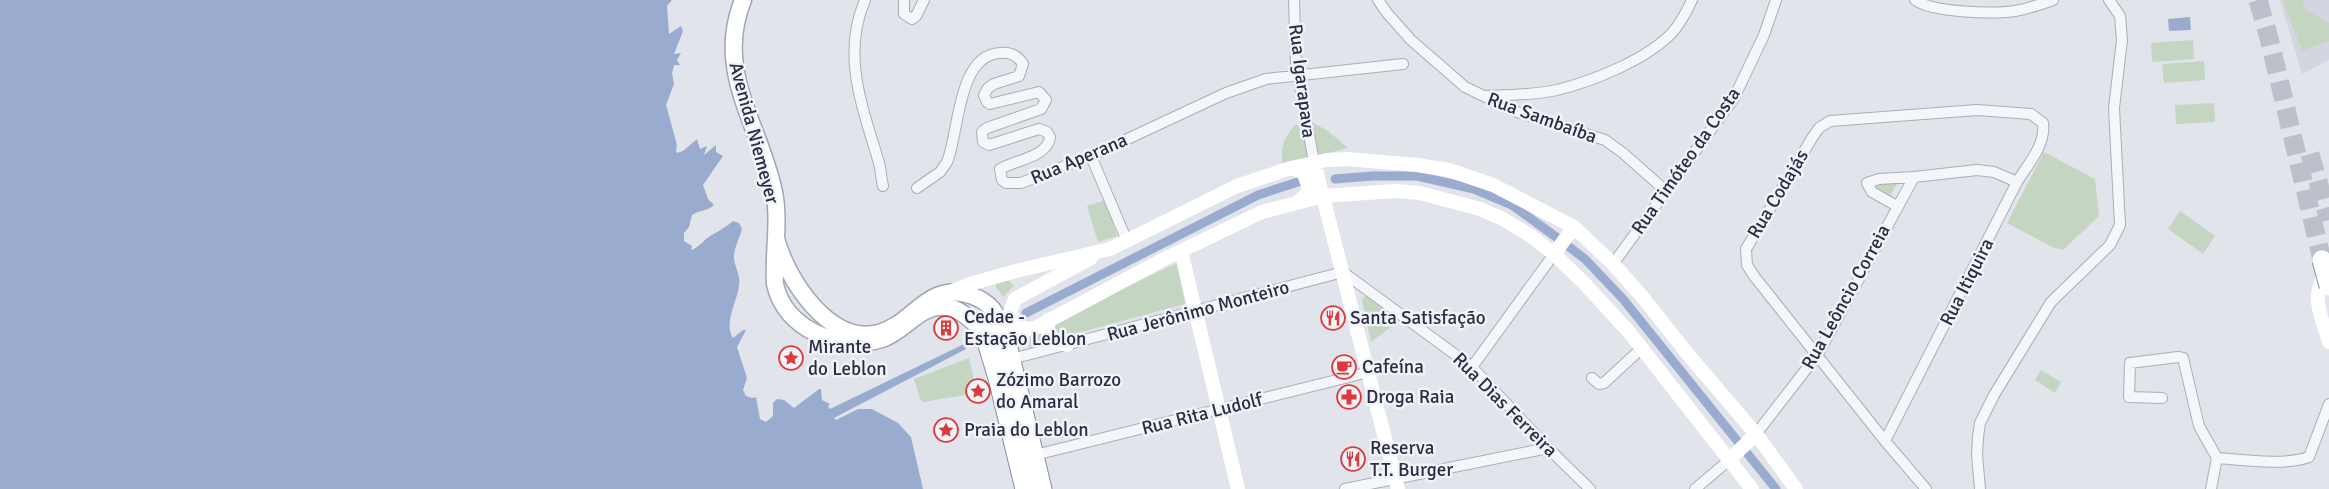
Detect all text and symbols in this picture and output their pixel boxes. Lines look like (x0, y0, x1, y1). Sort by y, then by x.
street label: Rua Igarapava (1283, 23, 1321, 139)
street label: Avenida Niemeyer (724, 60, 784, 207)
street label: Rua Timóteo da Costa (1626, 83, 1746, 239)
street label: Rua Sambaíba (1484, 87, 1600, 149)
street label: Rua Aperana (1027, 128, 1131, 190)
street label: Rua Codajás (1742, 145, 1814, 243)
street label: Rua Leôncio Correia (1796, 220, 1896, 374)
street label: Rua Itiquira (1935, 234, 1999, 330)
street label: Rua Jerônimo Monteiro (1104, 275, 1292, 347)
place label: Cedae - Estação Leblon (964, 305, 1086, 351)
restaurant icon: Santa Satisfação (1320, 305, 1346, 331)
place label: Santa Satisfação (1350, 306, 1486, 330)
building icon: Cedae - Estação Leblon (933, 315, 959, 341)
place label: Mirante do Leblon (808, 335, 887, 381)
place icon: Mirante do Leblon (778, 345, 804, 371)
street label: Rua Dias Ferreira (1448, 348, 1562, 462)
cafe icon: Cafeína (1331, 354, 1357, 380)
place label: Cafeína (1362, 355, 1424, 379)
place label: Zózimo Barrozo do Amaral (996, 368, 1121, 414)
place icon: Zózimo Barrozo do Amaral (965, 378, 991, 404)
pharmacy icon: Droga Raia (1336, 384, 1362, 410)
place label: Droga Raia (1366, 385, 1454, 409)
street label: Rua Rita Ludolf (1139, 387, 1267, 441)
place icon: Praia do Leblon (933, 417, 959, 443)
place label: Praia do Leblon (964, 418, 1089, 442)
place label: Reserva T.T. Burger (1370, 436, 1453, 482)
restaurant icon: Reserva T.T. Burger (1340, 446, 1366, 472)

